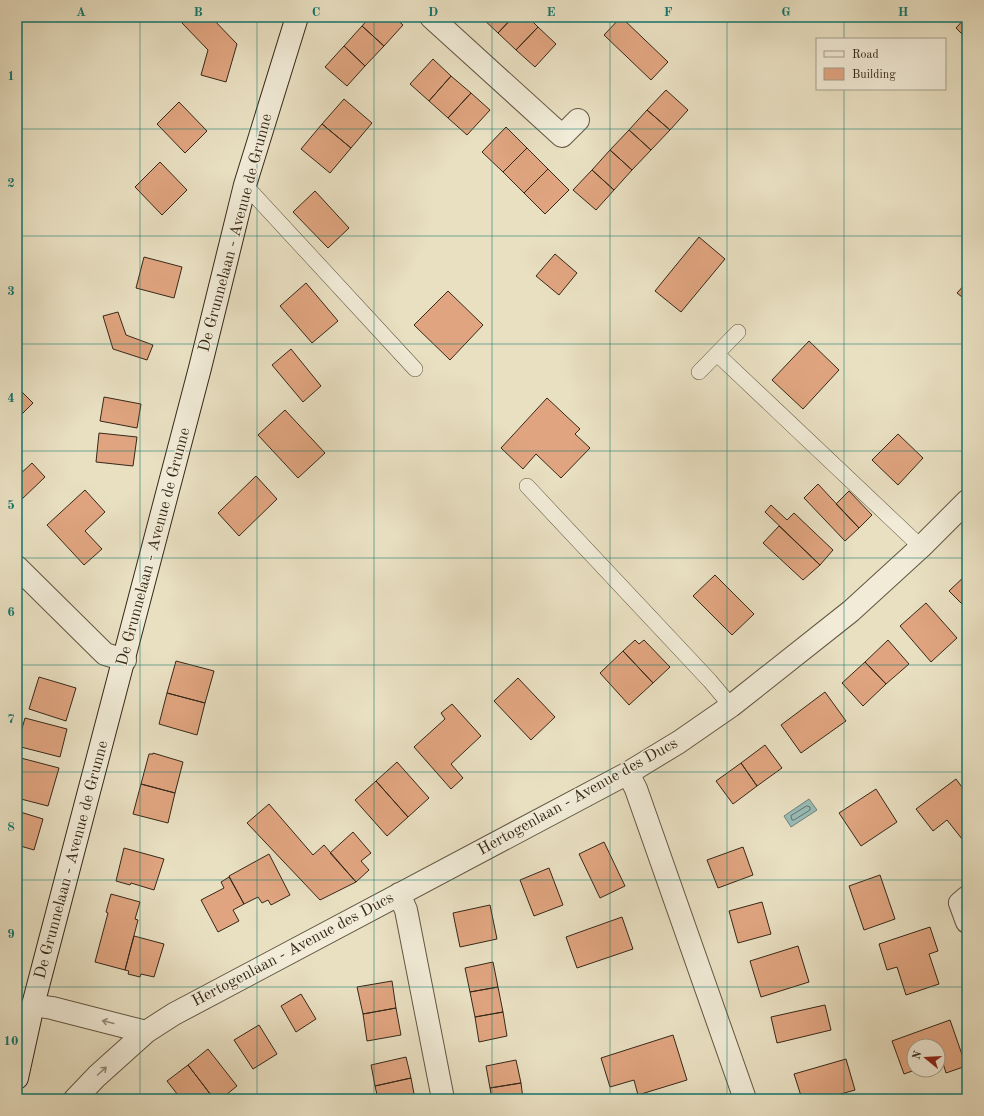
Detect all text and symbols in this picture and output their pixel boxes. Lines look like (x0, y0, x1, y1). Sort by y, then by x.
text: A (76, 6, 86, 19)
text: B (193, 6, 203, 19)
text: C (312, 6, 320, 19)
text: D (428, 6, 438, 19)
text: E (547, 6, 556, 19)
text: F (664, 6, 673, 19)
text: G (781, 6, 791, 19)
text: H (898, 6, 909, 19)
legend (816, 38, 946, 90)
text: Road (852, 49, 879, 61)
text: Building (852, 69, 896, 81)
text: 1 (7, 70, 15, 83)
street label: De Grunnelaan - Avenue de Grunne (196, 112, 276, 354)
text: 2 (7, 177, 15, 190)
text: 3 (7, 285, 15, 298)
text: 4 (7, 392, 15, 405)
street label: De Grunnelaan - Avenue de Grunne (114, 426, 194, 668)
text: 5 (7, 499, 15, 512)
text: 6 (7, 606, 15, 619)
text: 7 (7, 713, 15, 726)
street label: Hertogenlaan - Avenue des Ducs (475, 735, 681, 859)
street label: De Grunnelaan - Avenue de Grunne (32, 739, 112, 981)
text: 8 (7, 821, 15, 834)
street label: Hertogenlaan - Avenue des Ducs (190, 890, 396, 1010)
text: 9 (7, 928, 15, 941)
one-way arrow (102, 1018, 115, 1026)
text: 10 (3, 1035, 19, 1048)
north arrow (906, 1038, 946, 1078)
text: N (911, 1049, 925, 1061)
one-way arrow (97, 1067, 107, 1076)

